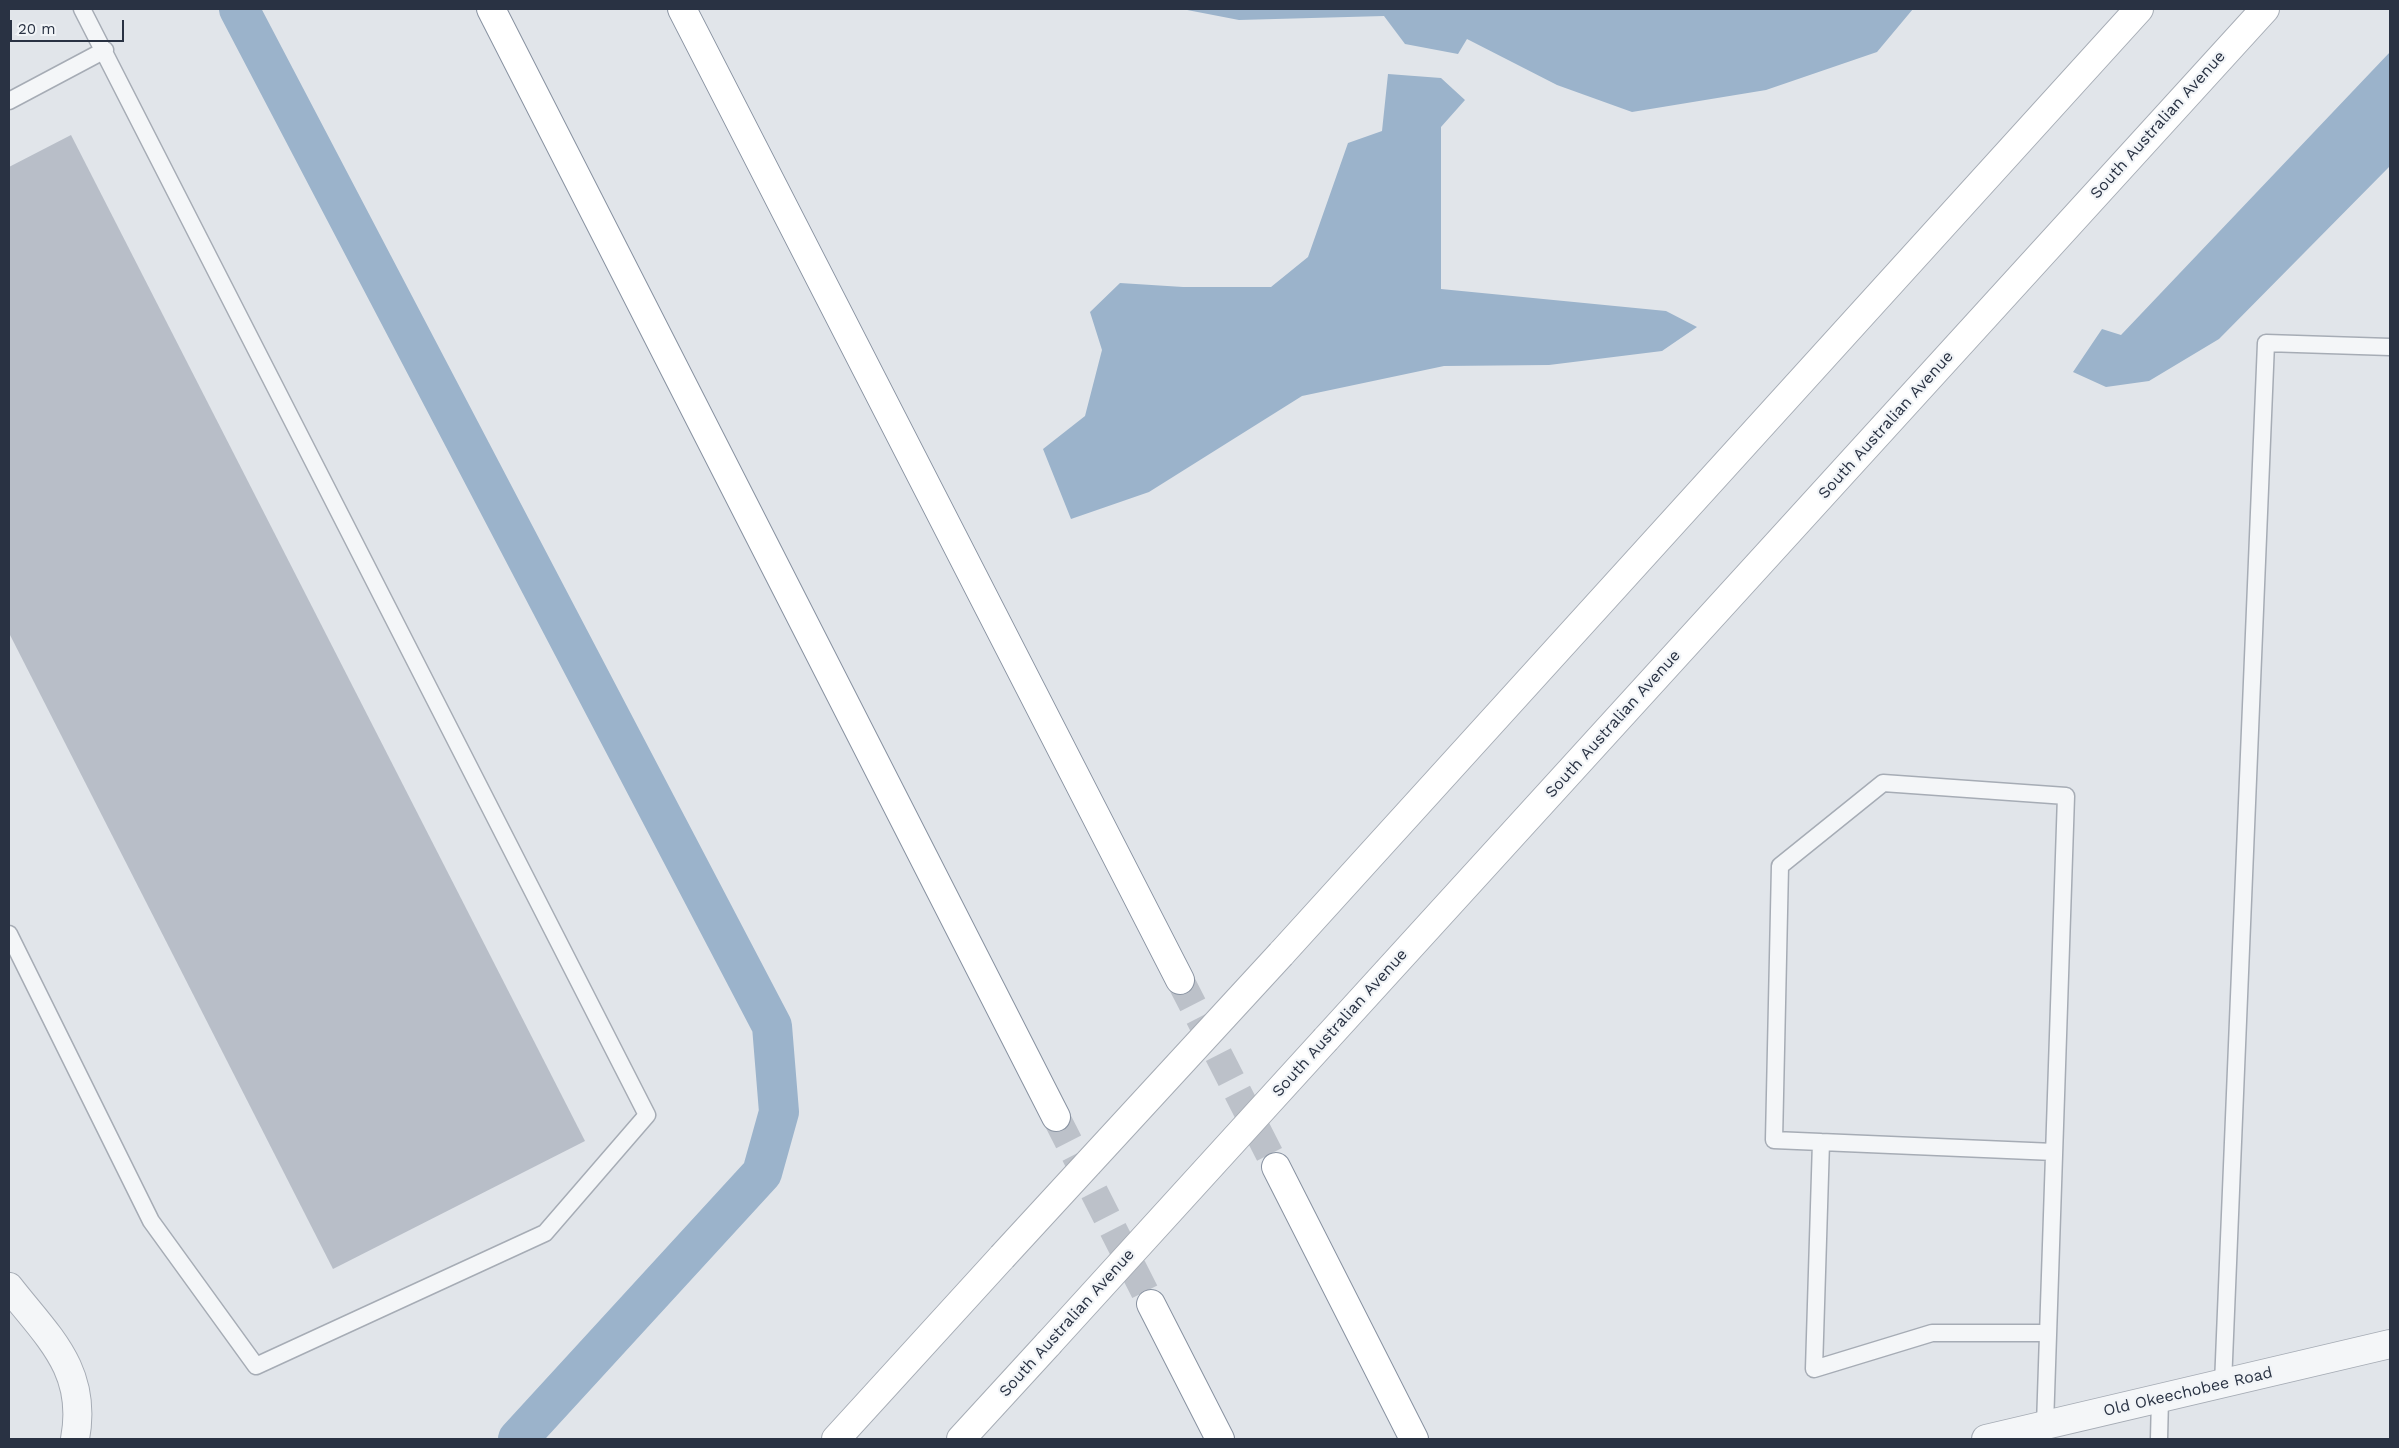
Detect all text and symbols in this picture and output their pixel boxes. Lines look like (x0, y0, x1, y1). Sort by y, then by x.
scale bar (12, 10, 126, 42)
text: 20 m (18, 20, 56, 38)
street label: South Australian Avenue (2086, 47, 2230, 203)
street label: South Australian Avenue (1814, 347, 1958, 503)
street label: South Australian Avenue (1541, 646, 1685, 802)
street label: South Australian Avenue (1268, 945, 1412, 1101)
street label: South Australian Avenue (995, 1245, 1139, 1401)
street label: Old Okeechobee Road (2102, 1363, 2274, 1421)

